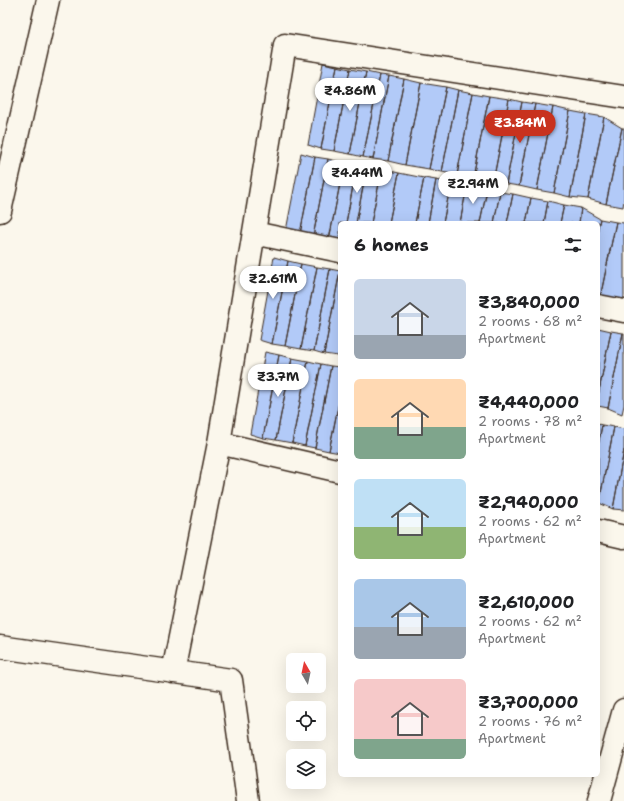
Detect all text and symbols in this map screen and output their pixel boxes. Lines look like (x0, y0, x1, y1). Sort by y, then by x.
pin: ₹4.86M (317, 78, 383, 112)
text: ₹4.86M (324, 82, 376, 99)
pin: ₹3.84M (487, 110, 553, 144)
text: ₹3.84M (494, 114, 546, 131)
pin: ₹4.44M (324, 160, 390, 194)
text: ₹4.44M (331, 164, 383, 181)
pin: ₹2.94M (440, 171, 506, 205)
text: ₹2.94M (447, 175, 499, 192)
text: 6 homes (354, 234, 429, 256)
icon: filters (562, 234, 584, 256)
pin: ₹2.61M (240, 266, 306, 300)
text: ₹2.61M (249, 270, 297, 287)
text: ₹3,840,000 (478, 291, 580, 313)
icon: home (386, 295, 434, 343)
text: 2 rooms · 68 m² (478, 313, 582, 330)
text: Apartment (478, 330, 546, 347)
pin: ₹3.7M (250, 364, 306, 398)
text: ₹3.7M (257, 368, 299, 385)
text: ₹4,440,000 (478, 391, 579, 413)
icon: home (386, 395, 434, 443)
text: 2 rooms · 78 m² (478, 413, 582, 430)
text: Apartment (478, 430, 546, 447)
text: ₹2,940,000 (478, 491, 579, 513)
icon: home (386, 495, 434, 543)
text: 2 rooms · 62 m² (478, 513, 582, 530)
text: Apartment (478, 530, 546, 547)
text: ₹2,610,000 (478, 591, 574, 613)
icon: home (386, 595, 434, 643)
text: 2 rooms · 62 m² (478, 613, 582, 630)
text: Apartment (478, 630, 546, 647)
north arrow (286, 653, 326, 693)
map controls (286, 653, 326, 789)
text: ₹3,700,000 (478, 691, 578, 713)
icon: home (386, 695, 434, 743)
button: locate (286, 701, 326, 741)
text: 2 rooms · 76 m² (478, 713, 582, 730)
text: Apartment (478, 730, 546, 747)
button: layers (286, 749, 326, 789)

